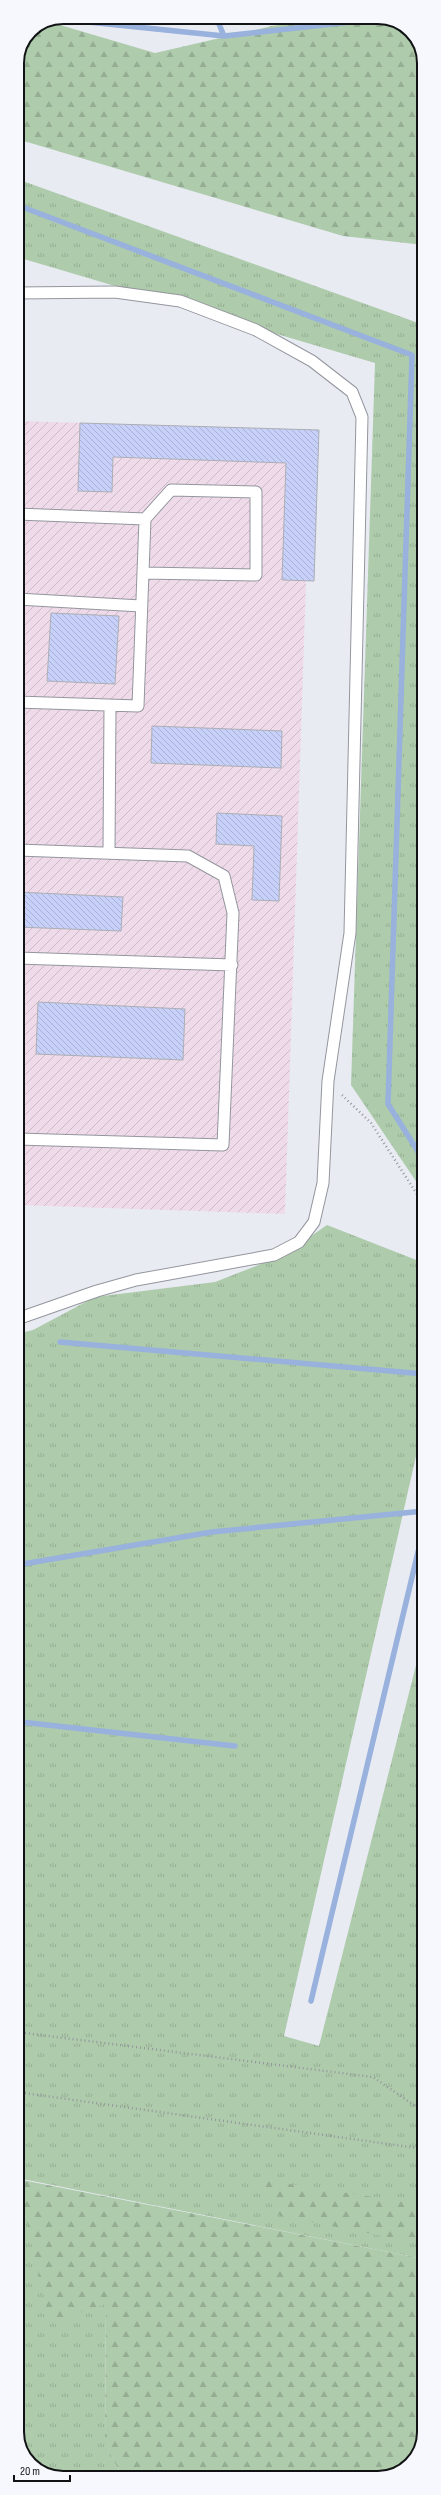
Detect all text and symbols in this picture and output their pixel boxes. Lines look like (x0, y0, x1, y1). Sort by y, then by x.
scale bar (14, 2457, 70, 2483)
text: 20 m (20, 2464, 40, 2479)

